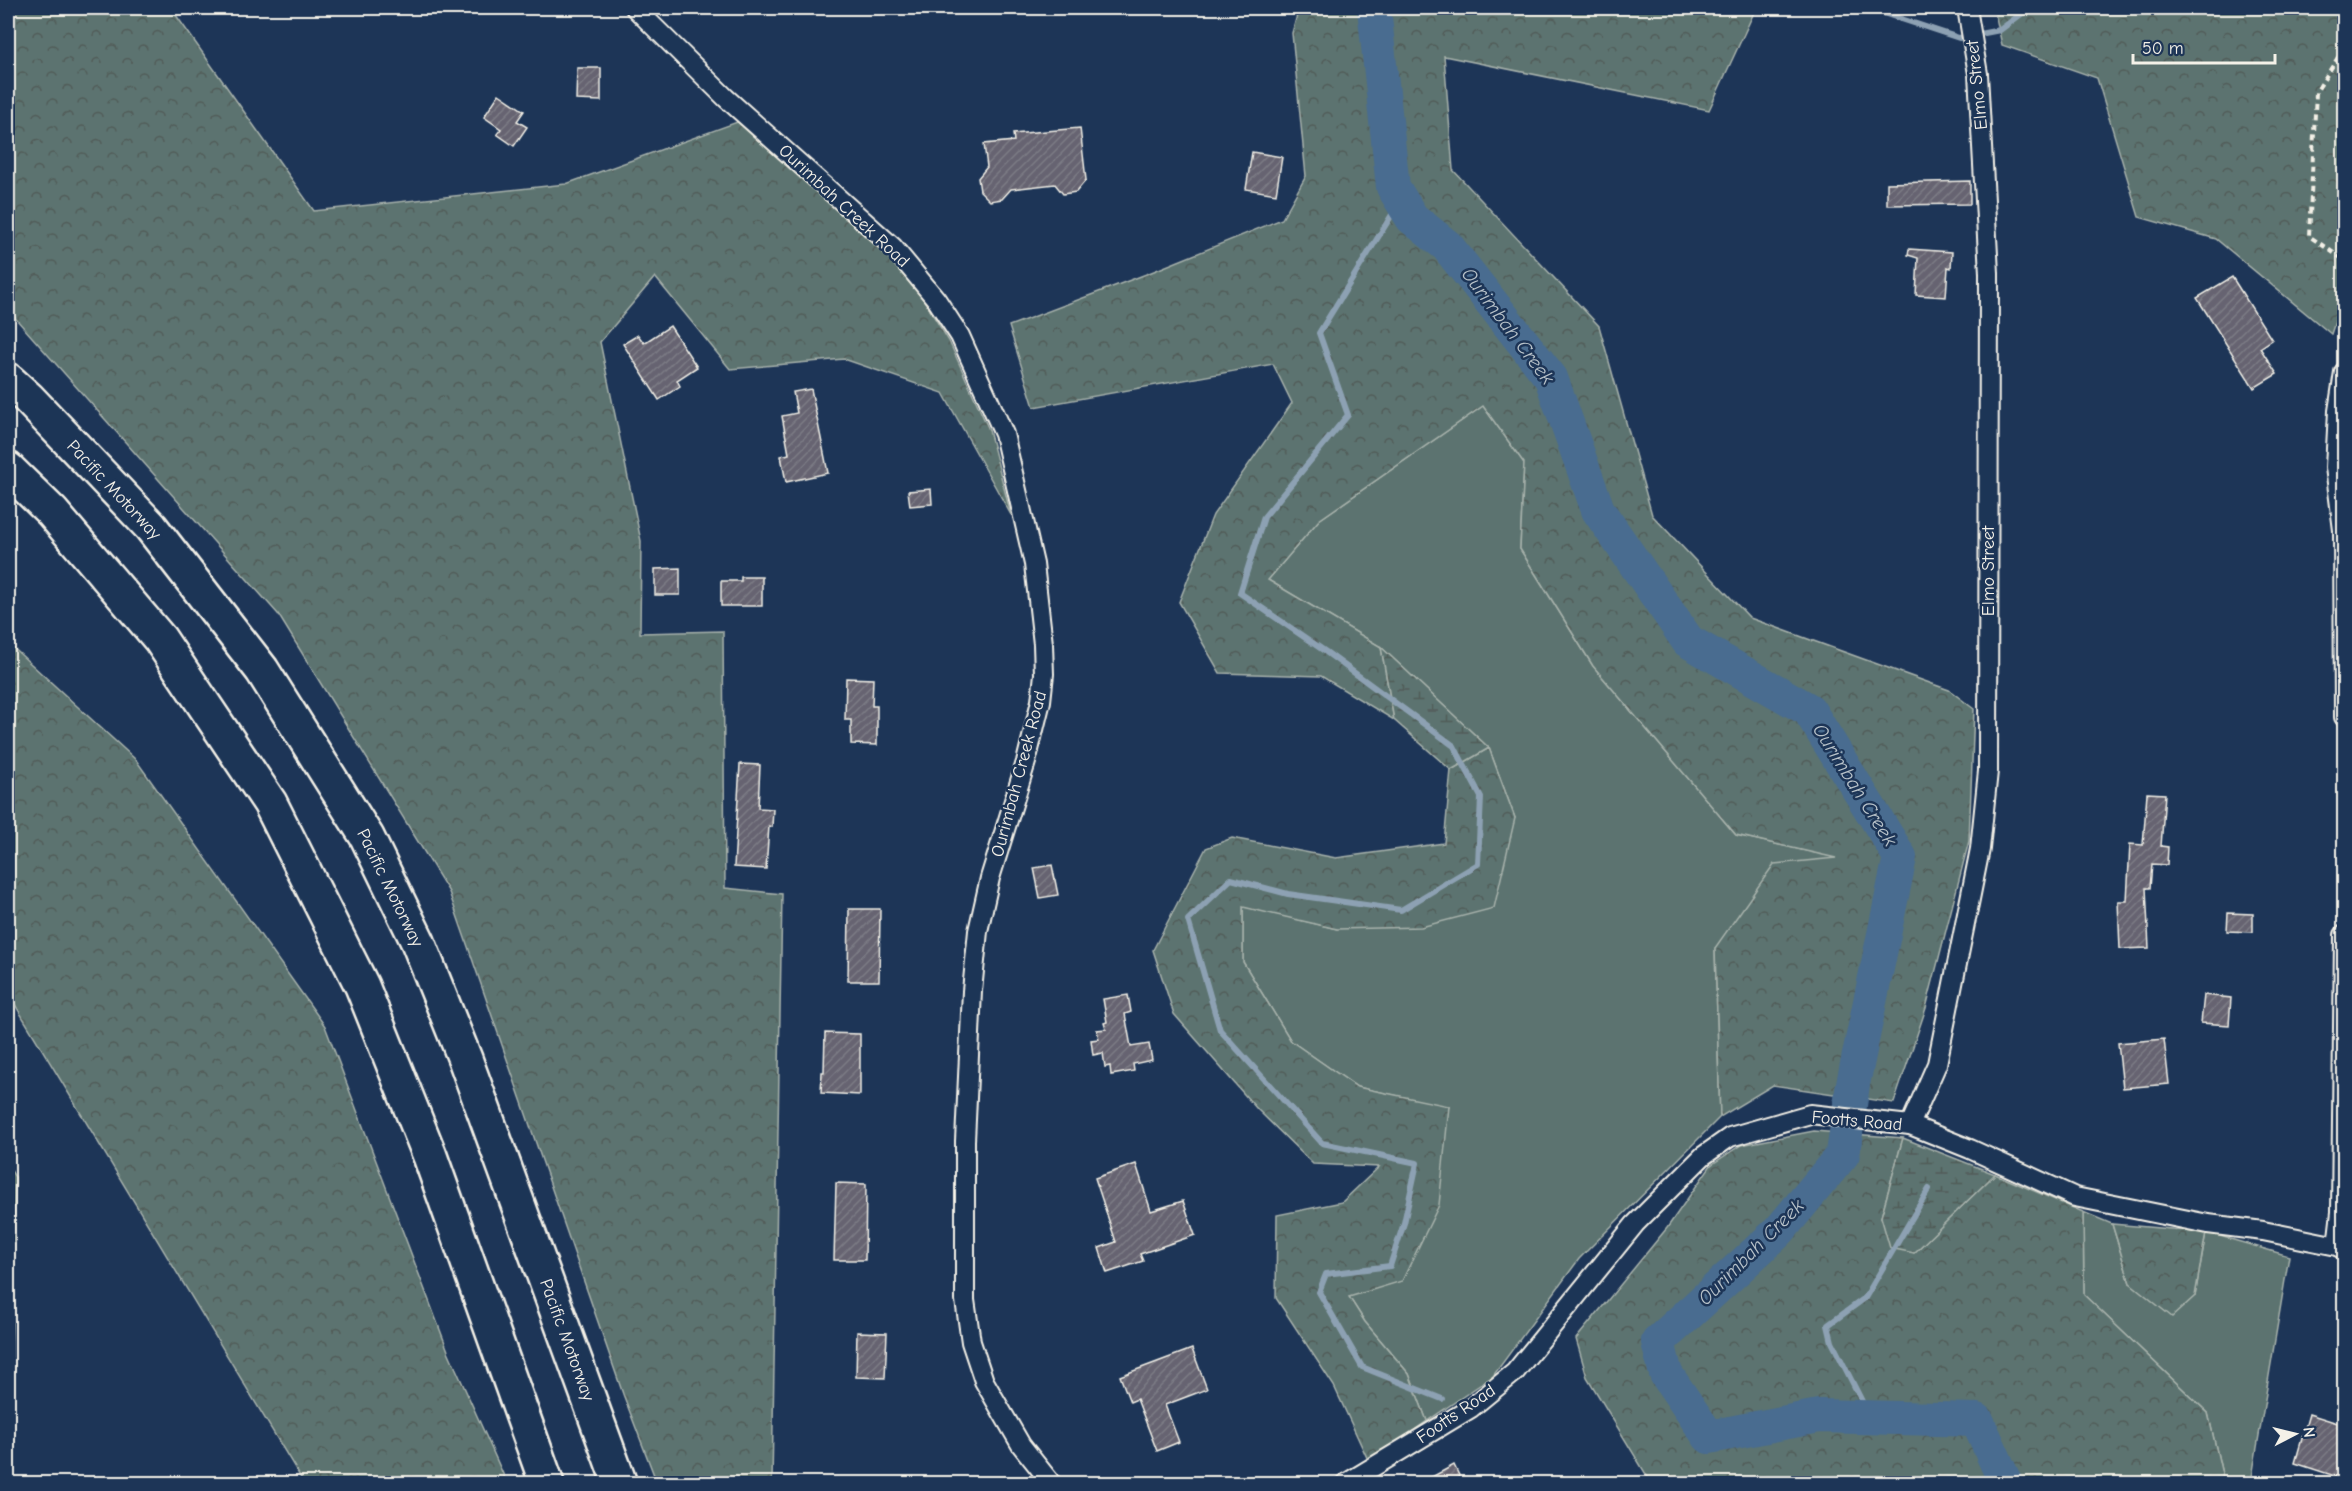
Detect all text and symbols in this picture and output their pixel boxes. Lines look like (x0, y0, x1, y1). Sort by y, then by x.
scale bar (2133, 27, 2276, 65)
street label: Elmo Street (1962, 38, 1992, 131)
text: 50 m (2142, 38, 2184, 59)
street label: Ourimbah Creek Road (774, 140, 914, 272)
water label: Ourimbah Creek (1457, 263, 1559, 389)
street label: Pacific Motorway (62, 436, 166, 545)
street label: Elmo Street (1978, 525, 1999, 616)
street label: Ourimbah Creek Road (987, 689, 1051, 859)
water label: Ourimbah Creek (1808, 720, 1902, 851)
street label: Pacific Motorway (352, 826, 428, 951)
street label: Footts Road (1811, 1107, 1903, 1135)
water label: Ourimbah Creek (1693, 1194, 1809, 1310)
street label: Pacific Motorway (535, 1276, 599, 1405)
street label: Footts Road (1412, 1380, 1500, 1448)
north arrow (2265, 1404, 2325, 1464)
text: N (2299, 1426, 2318, 1439)

